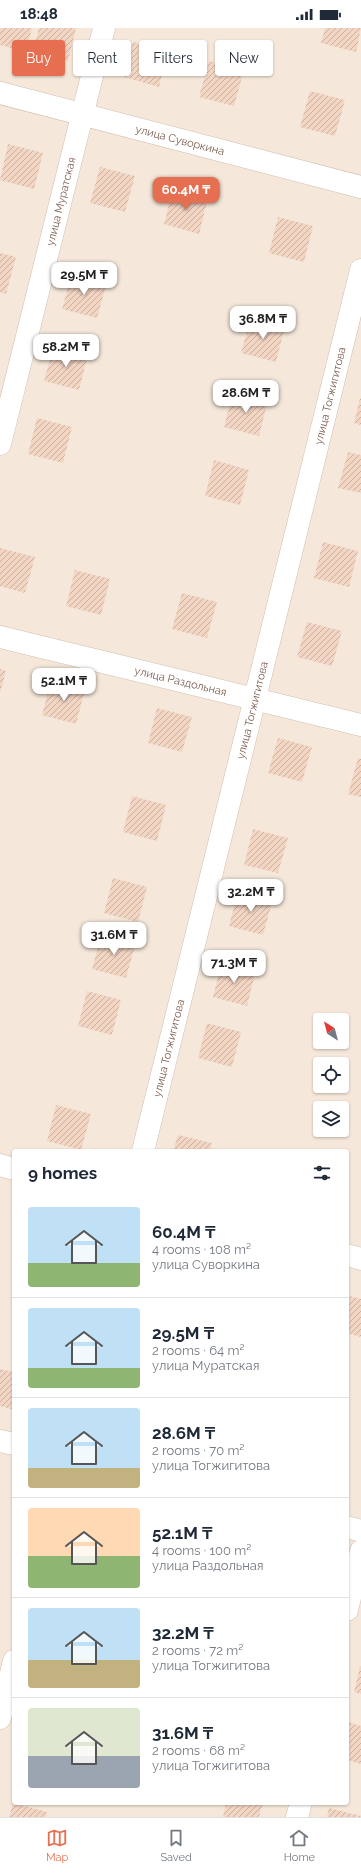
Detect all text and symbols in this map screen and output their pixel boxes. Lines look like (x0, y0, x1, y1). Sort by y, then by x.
text: 18:48 (20, 5, 58, 23)
chip: Buy (12, 40, 65, 76)
chip: Rent (73, 40, 131, 76)
chip: Filters (139, 40, 207, 76)
chip: New (215, 40, 273, 76)
street label: улица Суворкина (134, 123, 226, 158)
street label: улица Муратская (44, 156, 78, 247)
pin: 60.4M ₸ (149, 177, 223, 211)
text: 60.4M ₸ (162, 182, 210, 197)
pin: 29.5M ₸ (47, 262, 121, 296)
text: 29.5M ₸ (60, 267, 108, 282)
pin: 36.8M ₸ (226, 306, 300, 340)
text: 36.8M ₸ (239, 311, 287, 326)
pin: 58.2M ₸ (29, 334, 103, 368)
text: 58.2M ₸ (42, 339, 90, 354)
street label: улица Тогжигитова (312, 346, 349, 446)
pin: 28.6M ₸ (209, 380, 283, 414)
text: 28.6M ₸ (222, 385, 270, 400)
street label: улица Тогжигитова (234, 660, 271, 761)
street label: улица Раздольная (133, 664, 228, 699)
pin: 52.1M ₸ (27, 668, 101, 702)
text: 52.1M ₸ (41, 673, 87, 688)
pin: 32.2M ₸ (214, 879, 288, 913)
text: 32.2M ₸ (227, 884, 275, 899)
pin: 31.6M ₸ (77, 922, 151, 956)
text: 31.6M ₸ (91, 927, 137, 942)
pin: 71.3M ₸ (197, 950, 271, 984)
text: 71.3M ₸ (211, 955, 257, 970)
street label: улица Тогжигитова (151, 998, 187, 1098)
north arrow (313, 1013, 349, 1049)
map controls (313, 1013, 349, 1137)
button: locate (313, 1057, 349, 1093)
button: layers (313, 1101, 349, 1137)
icon: filters (311, 1162, 333, 1184)
text: 9 homes (28, 1163, 97, 1183)
text: 60.4M ₸ (152, 1222, 216, 1242)
icon: home (60, 1223, 108, 1271)
text: 4 rooms · 108 m² (152, 1242, 251, 1257)
text: улица Суворкина (152, 1257, 260, 1272)
text: 29.5M ₸ (152, 1323, 214, 1343)
icon: home (60, 1324, 108, 1372)
text: 2 rooms · 64 m² (152, 1343, 244, 1358)
text: улица Муратская (152, 1358, 259, 1373)
text: 28.6M ₸ (152, 1423, 215, 1443)
icon: home (60, 1424, 108, 1472)
text: 2 rooms · 70 m² (152, 1443, 244, 1458)
text: улица Тогжигитова (152, 1458, 270, 1473)
text: 52.1M ₸ (152, 1523, 213, 1543)
icon: home (60, 1524, 108, 1572)
text: 4 rooms · 100 m² (152, 1543, 251, 1558)
text: улица Раздольная (152, 1558, 264, 1573)
text: 32.2M ₸ (152, 1623, 214, 1643)
icon: home (60, 1624, 108, 1672)
text: 2 rooms · 72 m² (152, 1643, 243, 1658)
text: улица Тогжигитова (152, 1658, 270, 1673)
text: 31.6M ₸ (152, 1723, 213, 1743)
icon: home (60, 1724, 108, 1772)
text: 2 rooms · 68 m² (152, 1743, 245, 1758)
text: улица Тогжигитова (152, 1758, 270, 1773)
tab: Map (46, 1827, 68, 1864)
tab: Saved (160, 1827, 192, 1864)
tab: Home (284, 1827, 315, 1864)

